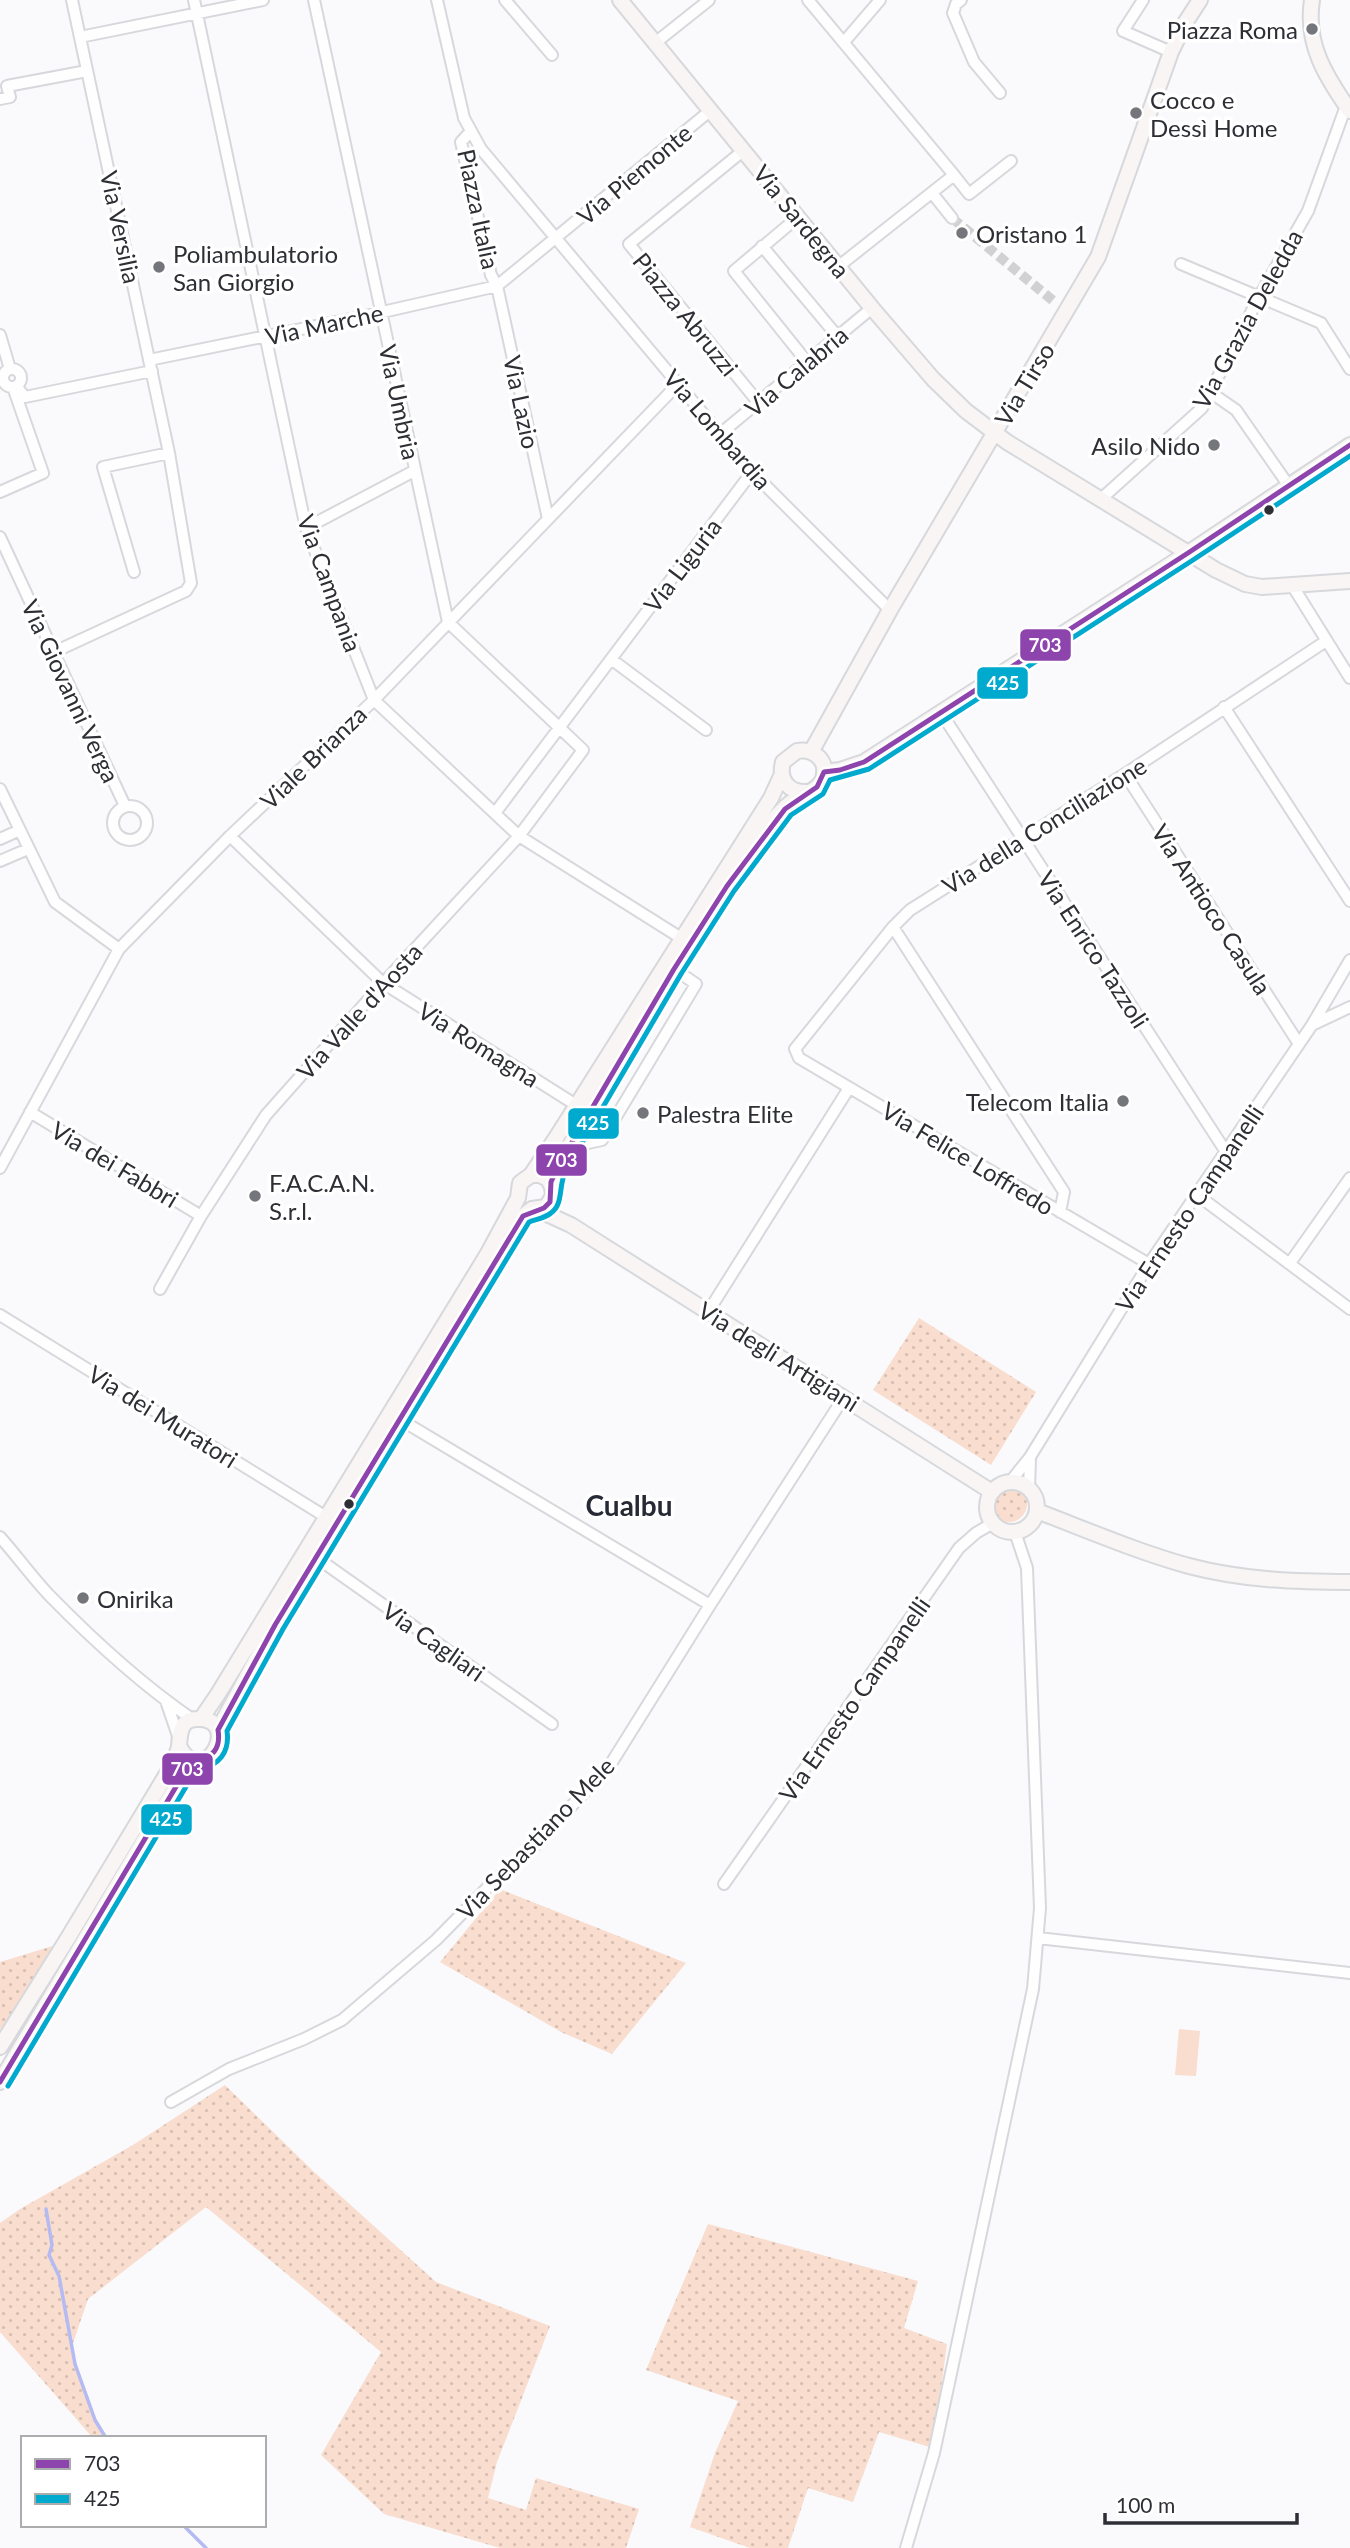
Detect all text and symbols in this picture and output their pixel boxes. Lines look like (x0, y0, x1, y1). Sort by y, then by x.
place label: Piazza Roma (1167, 15, 1298, 44)
marker: Piazza Roma (1304, 21, 1320, 37)
place label: Cocco e Dessì Home (1150, 85, 1277, 142)
marker: Cocco e Dessì Home (1128, 105, 1144, 121)
street label: Via Piemonte (571, 118, 697, 230)
street label: Piazza Italia (452, 146, 506, 272)
street label: Via Sardegna (748, 159, 856, 283)
street label: Via Versilia (95, 168, 147, 286)
place label: Oristano 1 (976, 219, 1087, 248)
street label: Via Grazia Deledda (1186, 224, 1308, 414)
marker: Oristano 1 (954, 225, 970, 241)
place label: Poliambulatorio San Giorgio (173, 239, 338, 296)
street label: Piazza Abruzzi (627, 247, 745, 381)
marker: Poliambulatorio San Giorgio (151, 259, 167, 275)
street label: Via Marche (262, 297, 386, 351)
street label: Via Calabria (739, 320, 853, 422)
street label: Via Tirso (988, 337, 1060, 431)
street label: Via Umbria (374, 342, 426, 462)
street label: Via Lazio (498, 353, 546, 451)
street label: Via Lombardia (658, 363, 778, 495)
place label: Asilo Nido (1091, 431, 1200, 460)
marker: Asilo Nido (1206, 437, 1222, 453)
unlabelled marker (1262, 503, 1276, 517)
street label: Via Campania (292, 510, 368, 656)
street label: Via Liguria (637, 512, 727, 618)
street label: Via Giovanni Verga (16, 595, 126, 787)
line badge: 703 (1019, 628, 1072, 662)
text: 703 (1028, 633, 1062, 656)
line badge: 425 (976, 666, 1029, 700)
text: 425 (986, 671, 1020, 694)
street label: Viale Brianza (254, 699, 372, 815)
street label: Via della Conciliazione (937, 750, 1151, 900)
street label: Via Antioco Casula (1146, 818, 1278, 1000)
street label: Via Enrico Tazzoli (1032, 865, 1156, 1033)
street label: Via Valle d'Aosta (290, 937, 428, 1085)
street label: Via Romagna (413, 995, 545, 1093)
place label: Telecom Italia (966, 1087, 1109, 1116)
marker: Telecom Italia (1115, 1093, 1131, 1109)
street label: Via Felice Loffredo (877, 1095, 1059, 1221)
place label: Palestra Elite (657, 1099, 793, 1128)
street label: Via Ernesto Campanelli (1109, 1099, 1269, 1317)
marker: Palestra Elite (635, 1105, 651, 1121)
line badge: 425 (567, 1107, 620, 1140)
text: 425 (576, 1111, 610, 1134)
street label: Via dei Fabbri (46, 1115, 184, 1213)
line badge: 703 (535, 1143, 588, 1177)
text: 703 (544, 1148, 578, 1171)
place label: F.A.C.A.N. S.r.l. (269, 1168, 375, 1225)
marker: F.A.C.A.N. S.r.l. (247, 1188, 263, 1204)
street label: Via degli Artigiani (693, 1295, 865, 1417)
street label: Via dei Muratori (83, 1359, 243, 1473)
district label: Cualbu (586, 1488, 672, 1522)
unlabelled marker (342, 1497, 356, 1511)
place label: Onirika (97, 1584, 174, 1613)
marker: Onirika (75, 1590, 91, 1606)
street label: Via Ernesto Campanelli (772, 1591, 936, 1807)
street label: Via Cagliari (377, 1595, 491, 1687)
street label: Via Sebastiano Mele (450, 1751, 620, 1925)
line badge: 703 (161, 1752, 214, 1786)
text: 703 (170, 1757, 204, 1780)
line badge: 425 (140, 1803, 193, 1836)
text: 425 (149, 1807, 183, 1830)
legend (21, 2436, 266, 2527)
text: 703 (84, 2450, 121, 2475)
scale bar (1105, 2482, 1298, 2526)
text: 425 (84, 2485, 121, 2510)
text: 100 m (1116, 2492, 1175, 2517)

